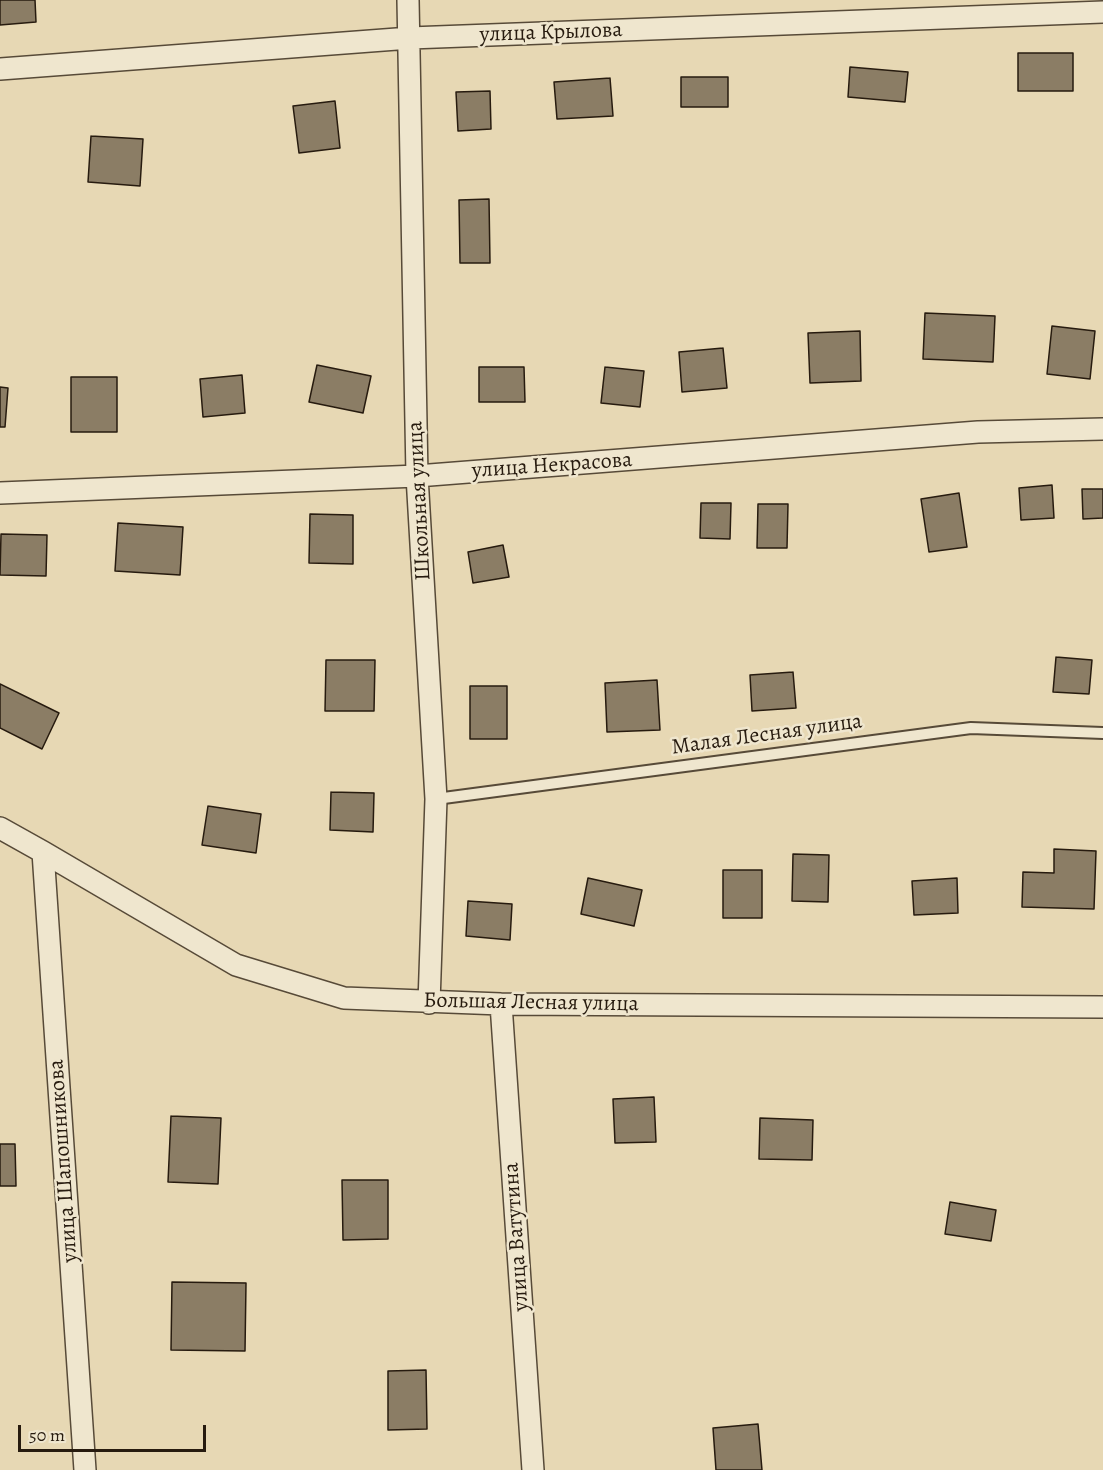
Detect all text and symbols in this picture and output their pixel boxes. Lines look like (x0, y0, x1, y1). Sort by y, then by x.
street label: улица Крылова (479, 17, 623, 49)
street label: Школьная улица (403, 420, 437, 582)
street label: улица Некрасова (471, 447, 633, 485)
street label: Малая Лесная улица (670, 709, 864, 761)
street label: Большая Лесная улица (423, 988, 639, 1018)
street label: улица Шапошникова (44, 1058, 84, 1264)
street label: улица Ватутина (499, 1162, 535, 1312)
scale bar (21, 1413, 208, 1451)
text: 50 m (29, 1423, 65, 1447)

